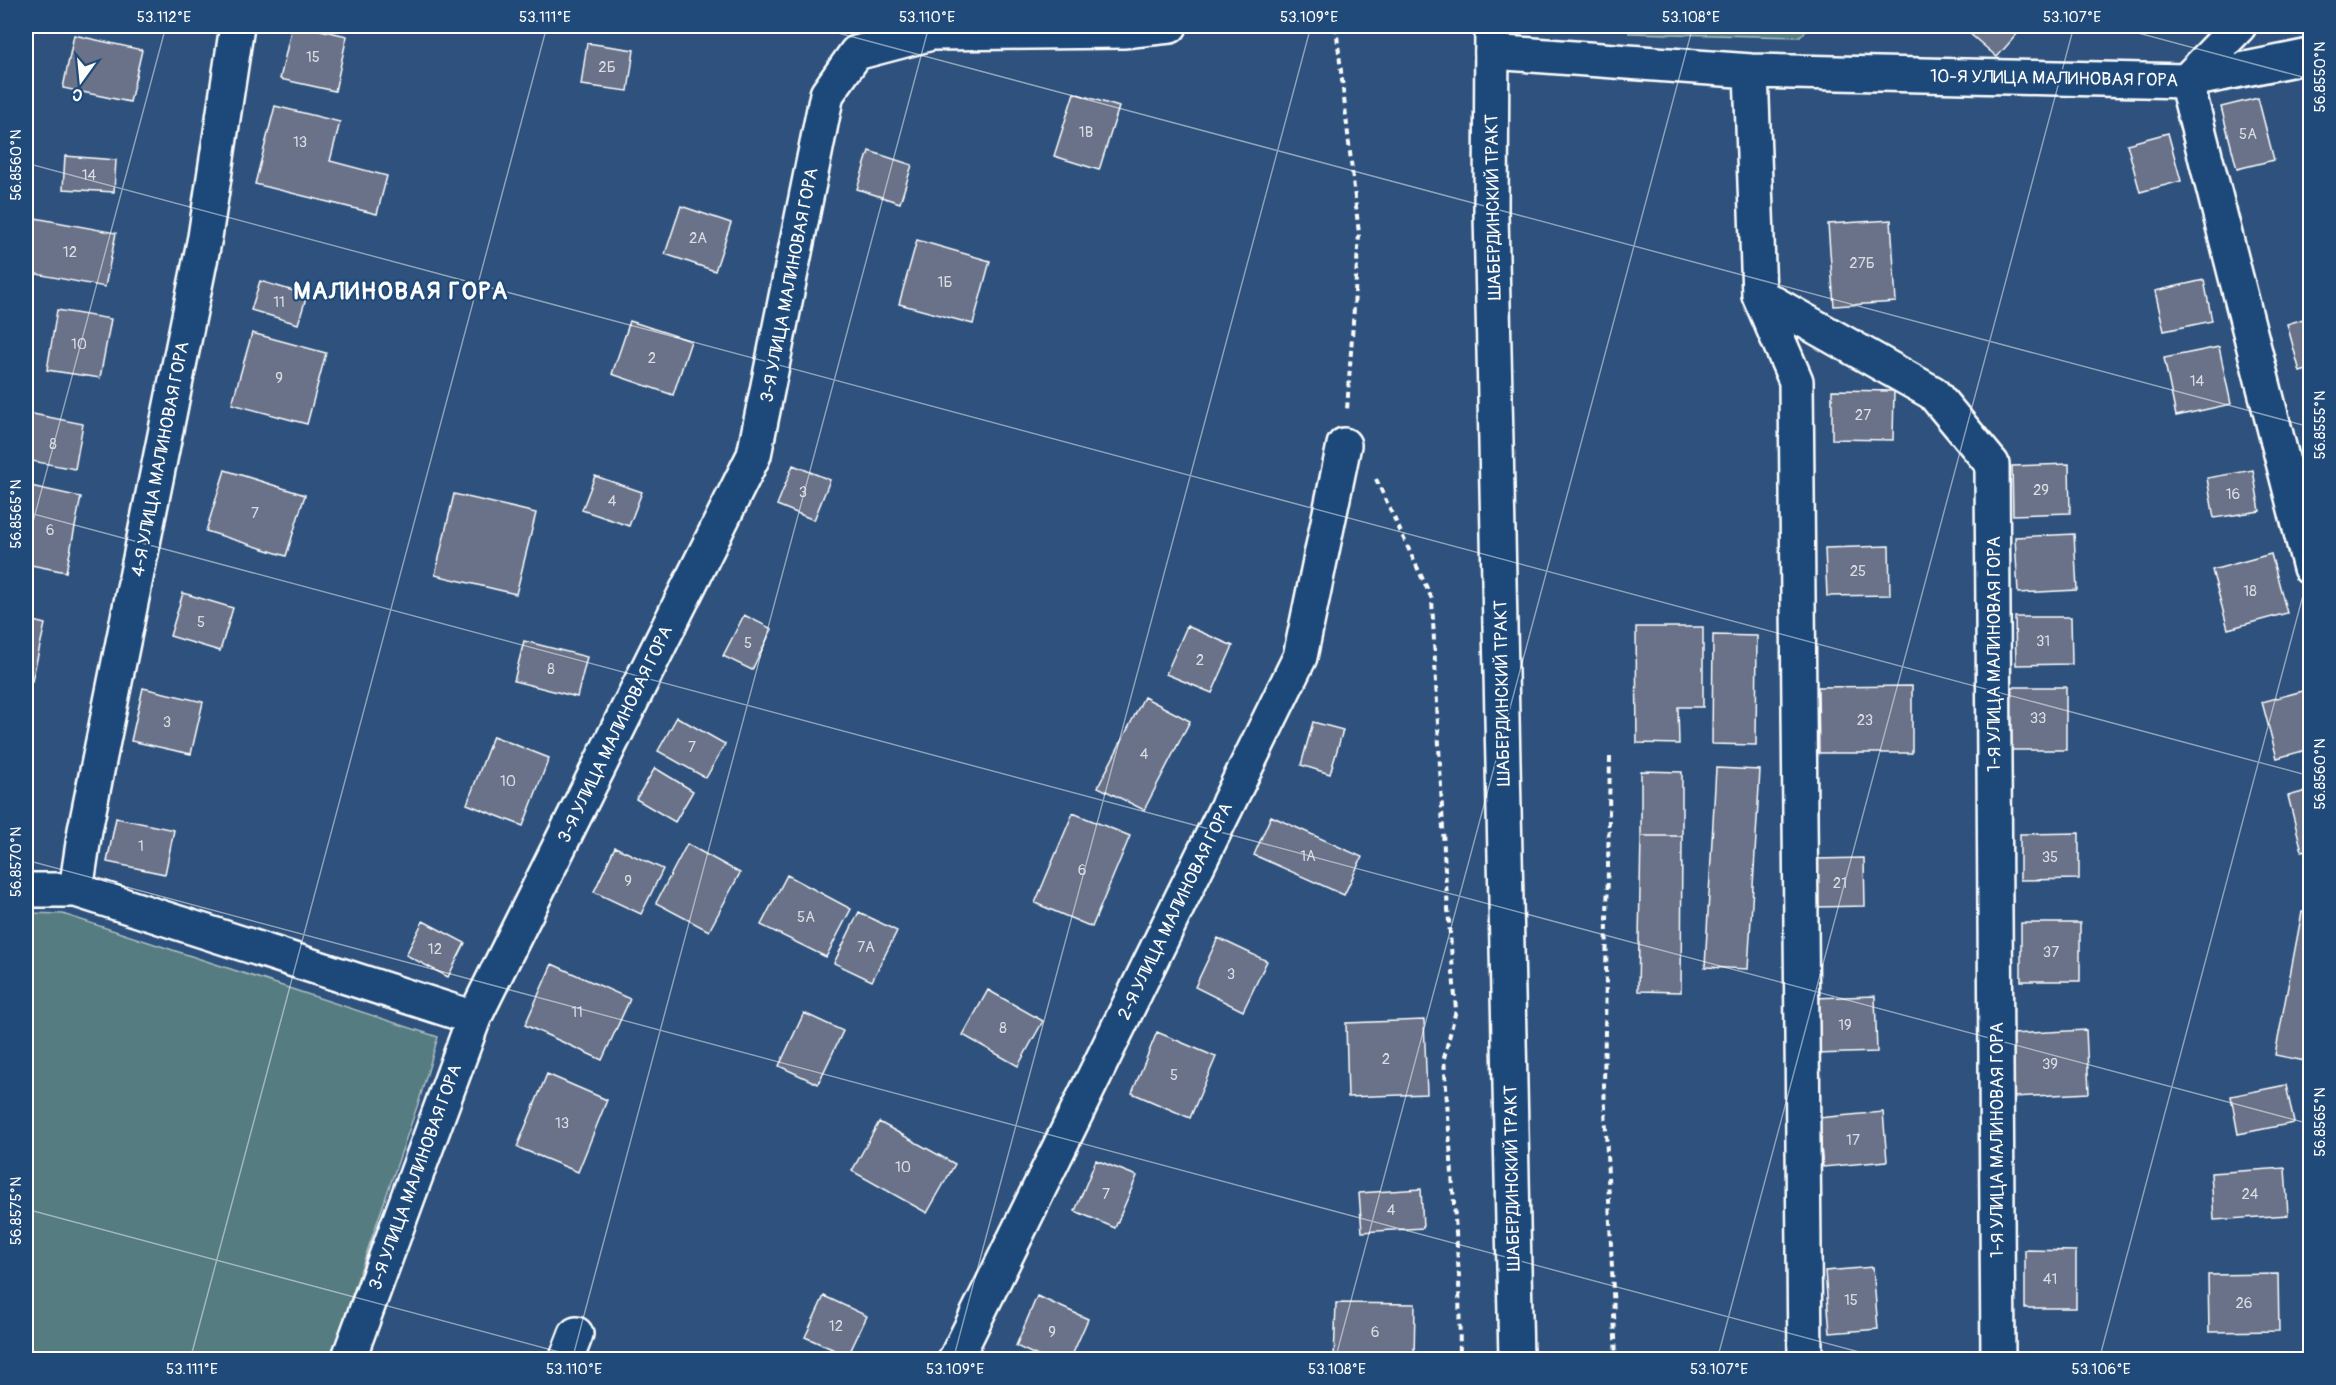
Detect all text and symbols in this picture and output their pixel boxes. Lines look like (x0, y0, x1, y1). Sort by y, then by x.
text: 53.112°E (137, 8, 191, 27)
text: 53.111°E (519, 8, 571, 27)
text: 53.110°E (899, 8, 955, 27)
text: 53.109°E (1280, 8, 1338, 27)
text: 53.108°E (1662, 8, 1720, 27)
text: 53.107°E (2043, 8, 2101, 27)
text: 56.8550°N (2311, 42, 2330, 112)
house number: 15 (306, 48, 320, 67)
north arrow (51, 51, 111, 111)
house number: 2Б (598, 58, 616, 77)
street label: 10-Я УЛИЦА МАЛИНОВАЯ ГОРА (1930, 65, 2179, 92)
text: С (70, 84, 85, 105)
street label: ШАБЕРДИНСКИЙ ТРАКТ (1480, 114, 1507, 300)
house number: 1В (1079, 123, 1093, 142)
house number: 5А (2239, 125, 2257, 144)
text: 56.8560°N (7, 129, 26, 201)
house number: 13 (293, 133, 307, 152)
street label: 3-Я УЛИЦА МАЛИНОВАЯ ГОРА (755, 165, 824, 404)
house number: 14 (82, 166, 97, 185)
house number: 2А (689, 229, 707, 248)
house number: 12 (63, 243, 77, 262)
house number: 27Б (1849, 254, 1875, 273)
house number: 1Б (938, 273, 952, 292)
district label: МАЛИНОВАЯ ГОРА (293, 277, 509, 306)
house number: 11 (273, 293, 285, 312)
house number: 10 (71, 335, 87, 354)
street label: 4-Я УЛИЦА МАЛИНОВАЯ ГОРА (126, 339, 195, 579)
house number: 2 (648, 349, 656, 368)
house number: 9 (275, 369, 283, 388)
house number: 14 (2190, 372, 2205, 391)
text: 56.8555°N (2311, 391, 2330, 459)
house number: 27 (1855, 406, 1871, 425)
house number: 8 (49, 435, 57, 454)
text: 56.8565°N (7, 479, 26, 549)
house number: 29 (2033, 481, 2049, 500)
house number: 3 (799, 483, 807, 502)
house number: 16 (2226, 485, 2240, 504)
house number: 4 (608, 492, 617, 511)
house number: 7 (251, 504, 259, 523)
house number: 6 (46, 521, 54, 540)
street label: 1-Я УЛИЦА МАЛИНОВАЯ ГОРА (1983, 536, 2006, 772)
house number: 25 (1850, 562, 1866, 581)
house number: 18 (2243, 582, 2257, 601)
street label: ШАБЕРДИНСКИЙ ТРАКТ (1489, 600, 1516, 786)
house number: 5 (197, 613, 205, 632)
street label: 3-Я УЛИЦА МАЛИНОВАЯ ГОРА (553, 622, 678, 847)
house number: 31 (2036, 632, 2050, 651)
house number: 5 (744, 634, 752, 653)
house number: 2 (1196, 651, 1204, 670)
house number: 8 (547, 660, 555, 679)
house number: 33 (2030, 709, 2046, 728)
house number: 23 (1857, 711, 1873, 730)
house number: 3 (163, 713, 171, 732)
house number: 7 (688, 738, 696, 757)
text: 56.8560°N (2311, 738, 2330, 810)
house number: 4 (1140, 745, 1149, 764)
house number: 10 (500, 772, 516, 791)
street label: 2-Я УЛИЦА МАЛИНОВАЯ ГОРА (1113, 799, 1238, 1024)
text: 56.8570°N (7, 827, 26, 897)
house number: 1 (138, 837, 144, 856)
house number: 1А (1300, 847, 1316, 866)
house number: 35 (2042, 848, 2058, 867)
house number: 6 (1078, 861, 1086, 880)
house number: 9 (624, 872, 632, 891)
house number: 21 (1833, 874, 1847, 893)
house number: 5А (797, 908, 815, 927)
house number: 7А (857, 938, 875, 957)
house number: 12 (428, 940, 442, 959)
house number: 37 (2043, 943, 2059, 962)
house number: 3 (1227, 965, 1235, 984)
house number: 11 (571, 1003, 583, 1022)
house number: 19 (1838, 1016, 1852, 1035)
house number: 8 (999, 1019, 1007, 1038)
street label: 1-Я УЛИЦА МАЛИНОВАЯ ГОРА (1986, 1022, 2009, 1258)
house number: 2 (1382, 1050, 1390, 1069)
house number: 39 (2042, 1055, 2058, 1074)
street label: 3-Я УЛИЦА МАЛИНОВАЯ ГОРА (364, 1061, 467, 1293)
house number: 5 (1170, 1066, 1178, 1085)
street label: ШАБЕРДИНСКИЙ ТРАКТ (1499, 1085, 1526, 1271)
text: 56.8565°N (2311, 1087, 2330, 1157)
house number: 13 (555, 1114, 569, 1133)
house number: 17 (1846, 1131, 1860, 1150)
house number: 10 (895, 1158, 911, 1177)
text: 56.8575°N (7, 1177, 26, 1245)
house number: 7 (1102, 1185, 1110, 1204)
house number: 24 (2241, 1185, 2259, 1204)
house number: 4 (1387, 1201, 1396, 1220)
house number: 41 (2043, 1270, 2057, 1289)
house number: 15 (1844, 1291, 1858, 1310)
house number: 26 (2235, 1294, 2253, 1313)
house number: 12 (829, 1317, 843, 1336)
house number: 9 (1048, 1323, 1056, 1342)
house number: 6 (1371, 1323, 1379, 1342)
text: 53.111°E (166, 1360, 218, 1379)
text: 53.110°E (546, 1360, 602, 1379)
text: 53.109°E (926, 1360, 984, 1379)
text: 53.108°E (1308, 1360, 1366, 1379)
text: 53.107°E (1690, 1360, 1748, 1379)
text: 53.106°E (2072, 1360, 2131, 1379)

